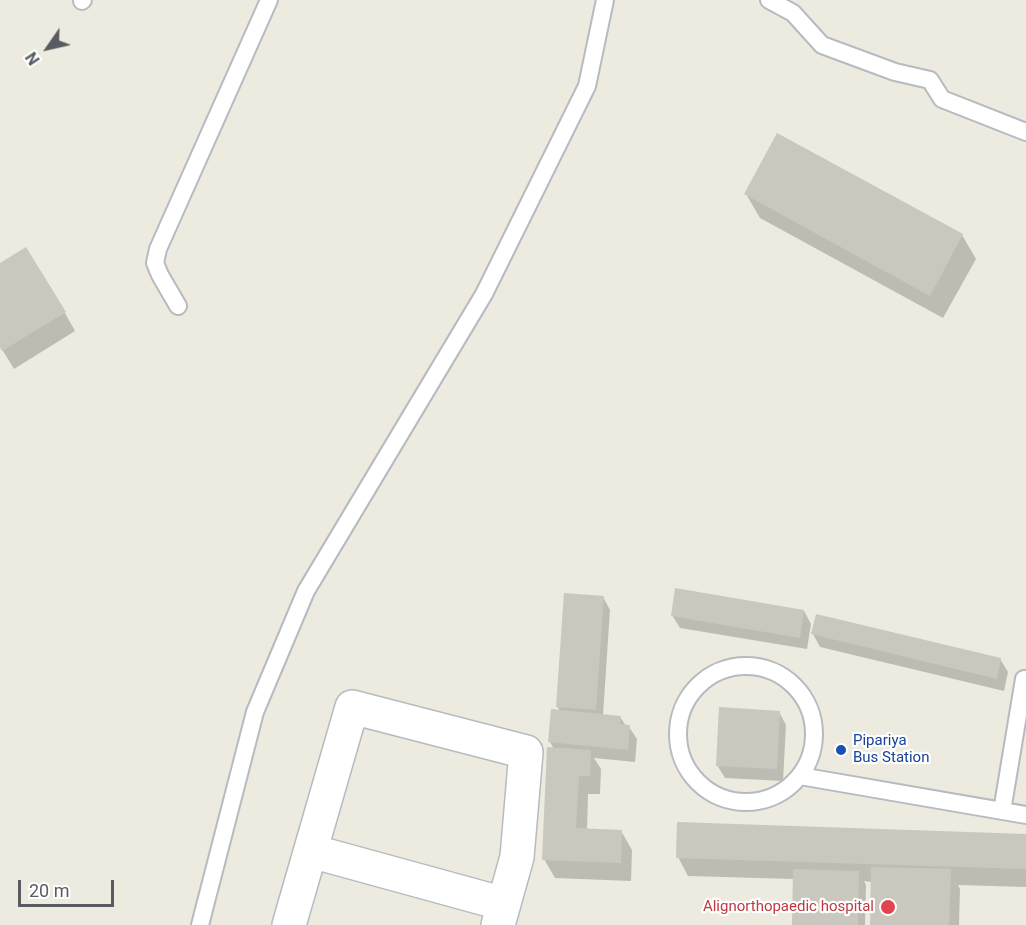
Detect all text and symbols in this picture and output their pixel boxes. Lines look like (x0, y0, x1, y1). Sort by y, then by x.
north arrow (18, 18, 78, 78)
text: N (22, 48, 44, 68)
place label: Pipariya Bus Station (853, 732, 929, 767)
marker: Pipariya Bus Station (834, 743, 848, 757)
scale bar (21, 868, 117, 906)
text: 20 m (29, 880, 69, 901)
place label: Alignorthopaedic hospital (703, 898, 874, 916)
marker: Alignorthopaedic hospital (879, 898, 897, 916)

